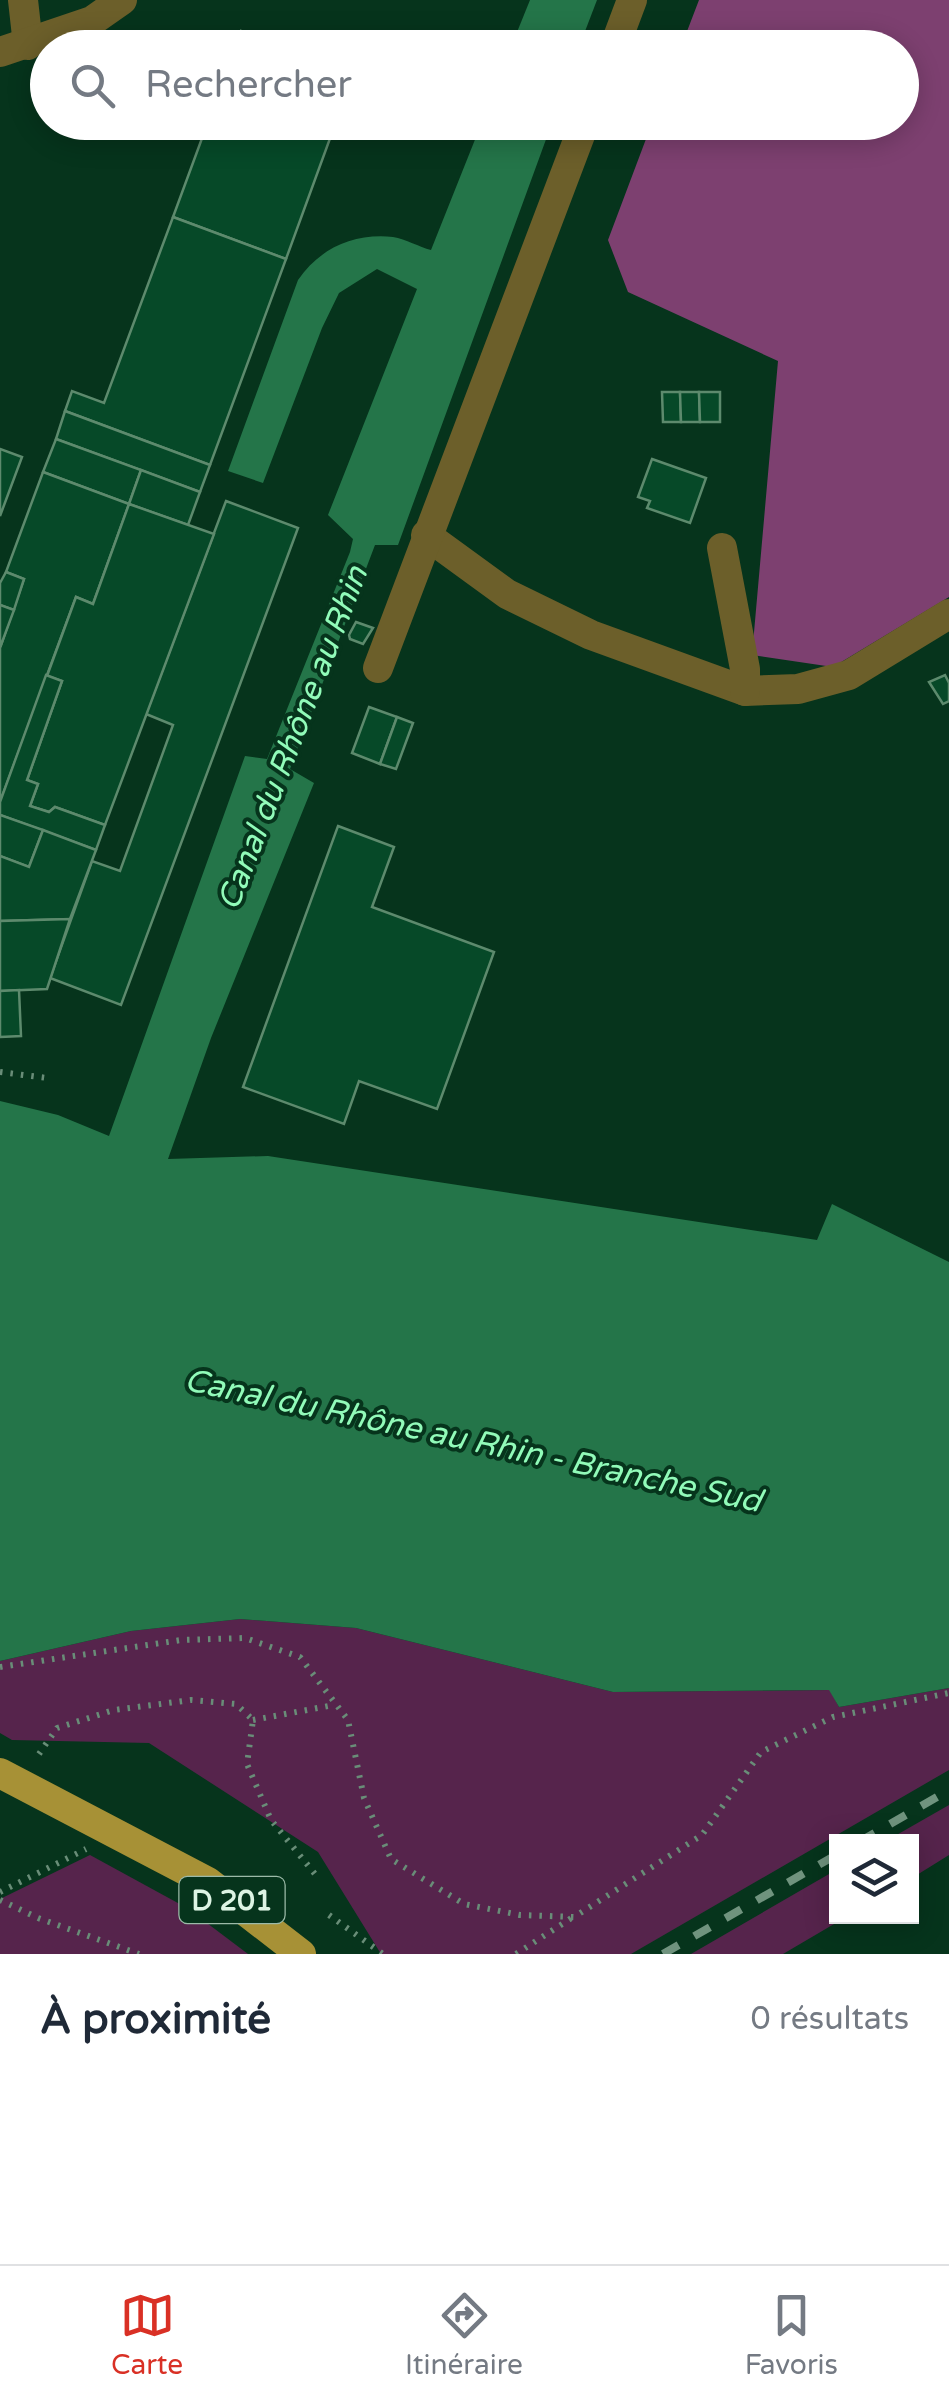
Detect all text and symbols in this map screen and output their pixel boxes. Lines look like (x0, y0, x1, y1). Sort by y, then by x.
search box (30, 30, 919, 140)
icon: search (65, 58, 120, 113)
text: Rechercher (145, 62, 352, 108)
water label: Canal du Rhône au Rhin (210, 560, 377, 916)
water label: Canal du Rhône au Rhin - Branche Sud (181, 1361, 768, 1522)
map controls (829, 1834, 919, 1924)
button: layers (829, 1834, 919, 1924)
road number: D 201 (180, 1877, 284, 1923)
text: À proximité (40, 1994, 271, 2045)
text: 0 résultats (750, 2000, 909, 2038)
tab: Carte (111, 2288, 183, 2382)
tab: Itinéraire (405, 2288, 523, 2382)
tab: Favoris (745, 2288, 838, 2382)

